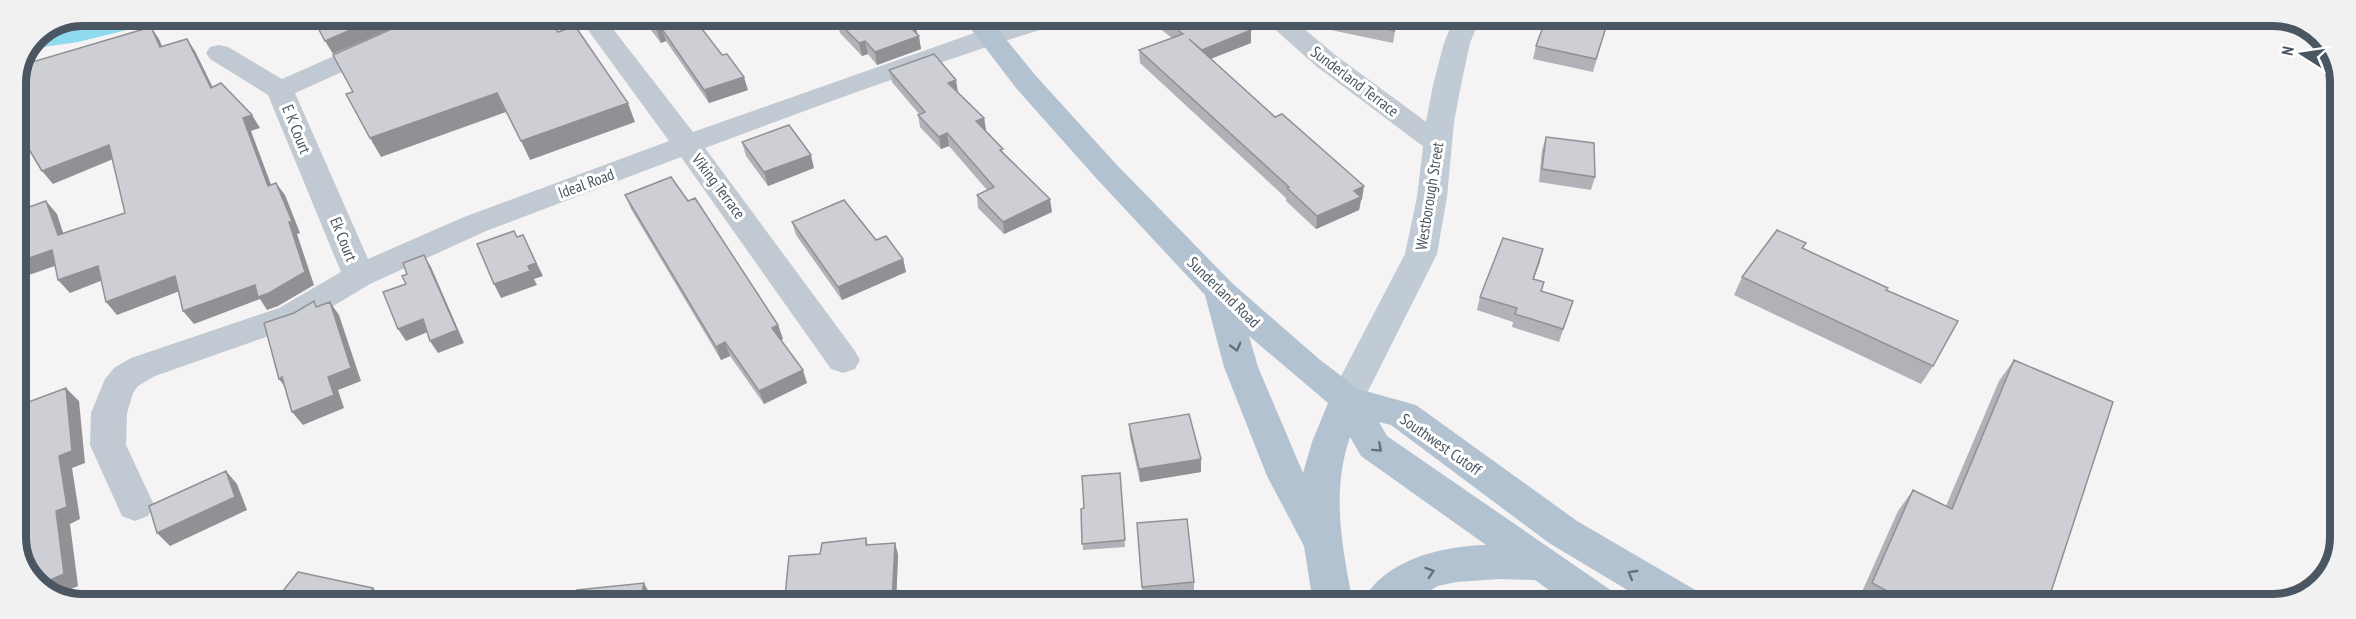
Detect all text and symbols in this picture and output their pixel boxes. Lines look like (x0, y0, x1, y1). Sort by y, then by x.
north arrow (2272, 24, 2332, 84)
street label: Sunderland Terrace (1307, 41, 1403, 121)
text: N (2277, 45, 2298, 57)
street label: E K Court (278, 102, 316, 157)
street label: Westborough Street (1411, 140, 1448, 251)
street label: Viking Terrace (687, 149, 750, 223)
street label: Ideal Road (555, 164, 617, 202)
street label: Ek Court (326, 214, 362, 265)
street label: Sunderland Road (1183, 252, 1265, 332)
one-way arrow (1228, 342, 1241, 352)
street label: Southwest Cutoff (1397, 409, 1486, 480)
one-way arrow (1372, 441, 1382, 452)
one-way arrow (1424, 567, 1435, 580)
one-way arrow (1628, 569, 1638, 581)

